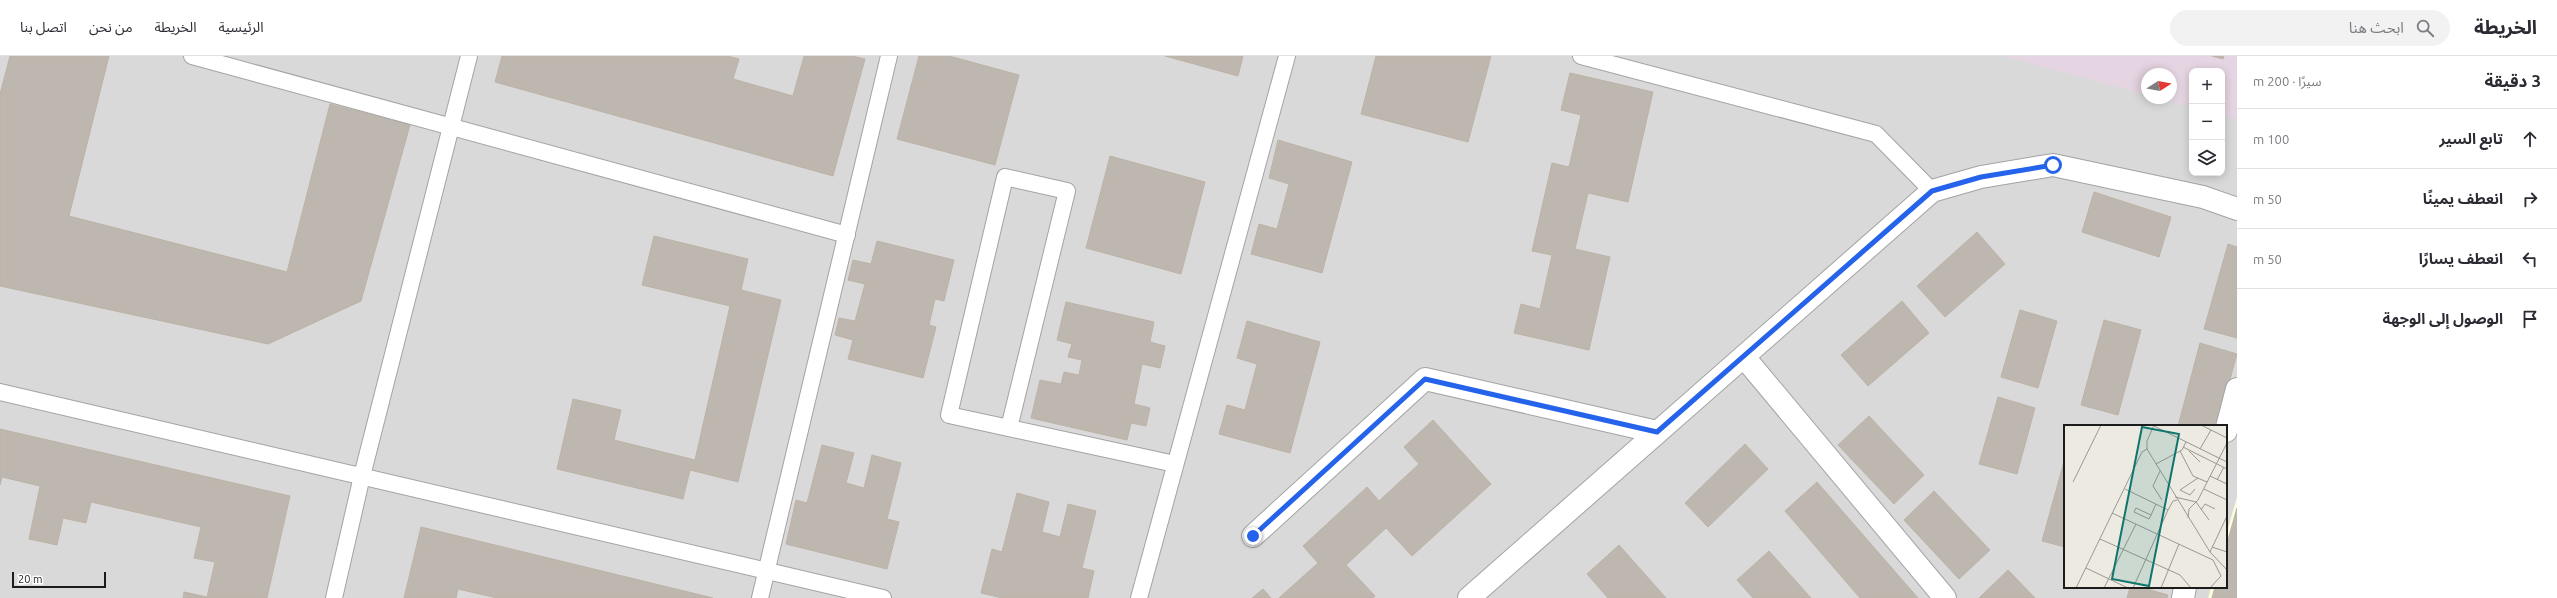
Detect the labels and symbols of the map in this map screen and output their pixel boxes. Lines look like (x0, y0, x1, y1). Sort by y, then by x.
north arrow (2141, 68, 2177, 104)
route start (2044, 156, 2062, 174)
inset map (2064, 425, 2227, 588)
route end (1244, 527, 1262, 545)
scale bar (12, 570, 106, 589)

